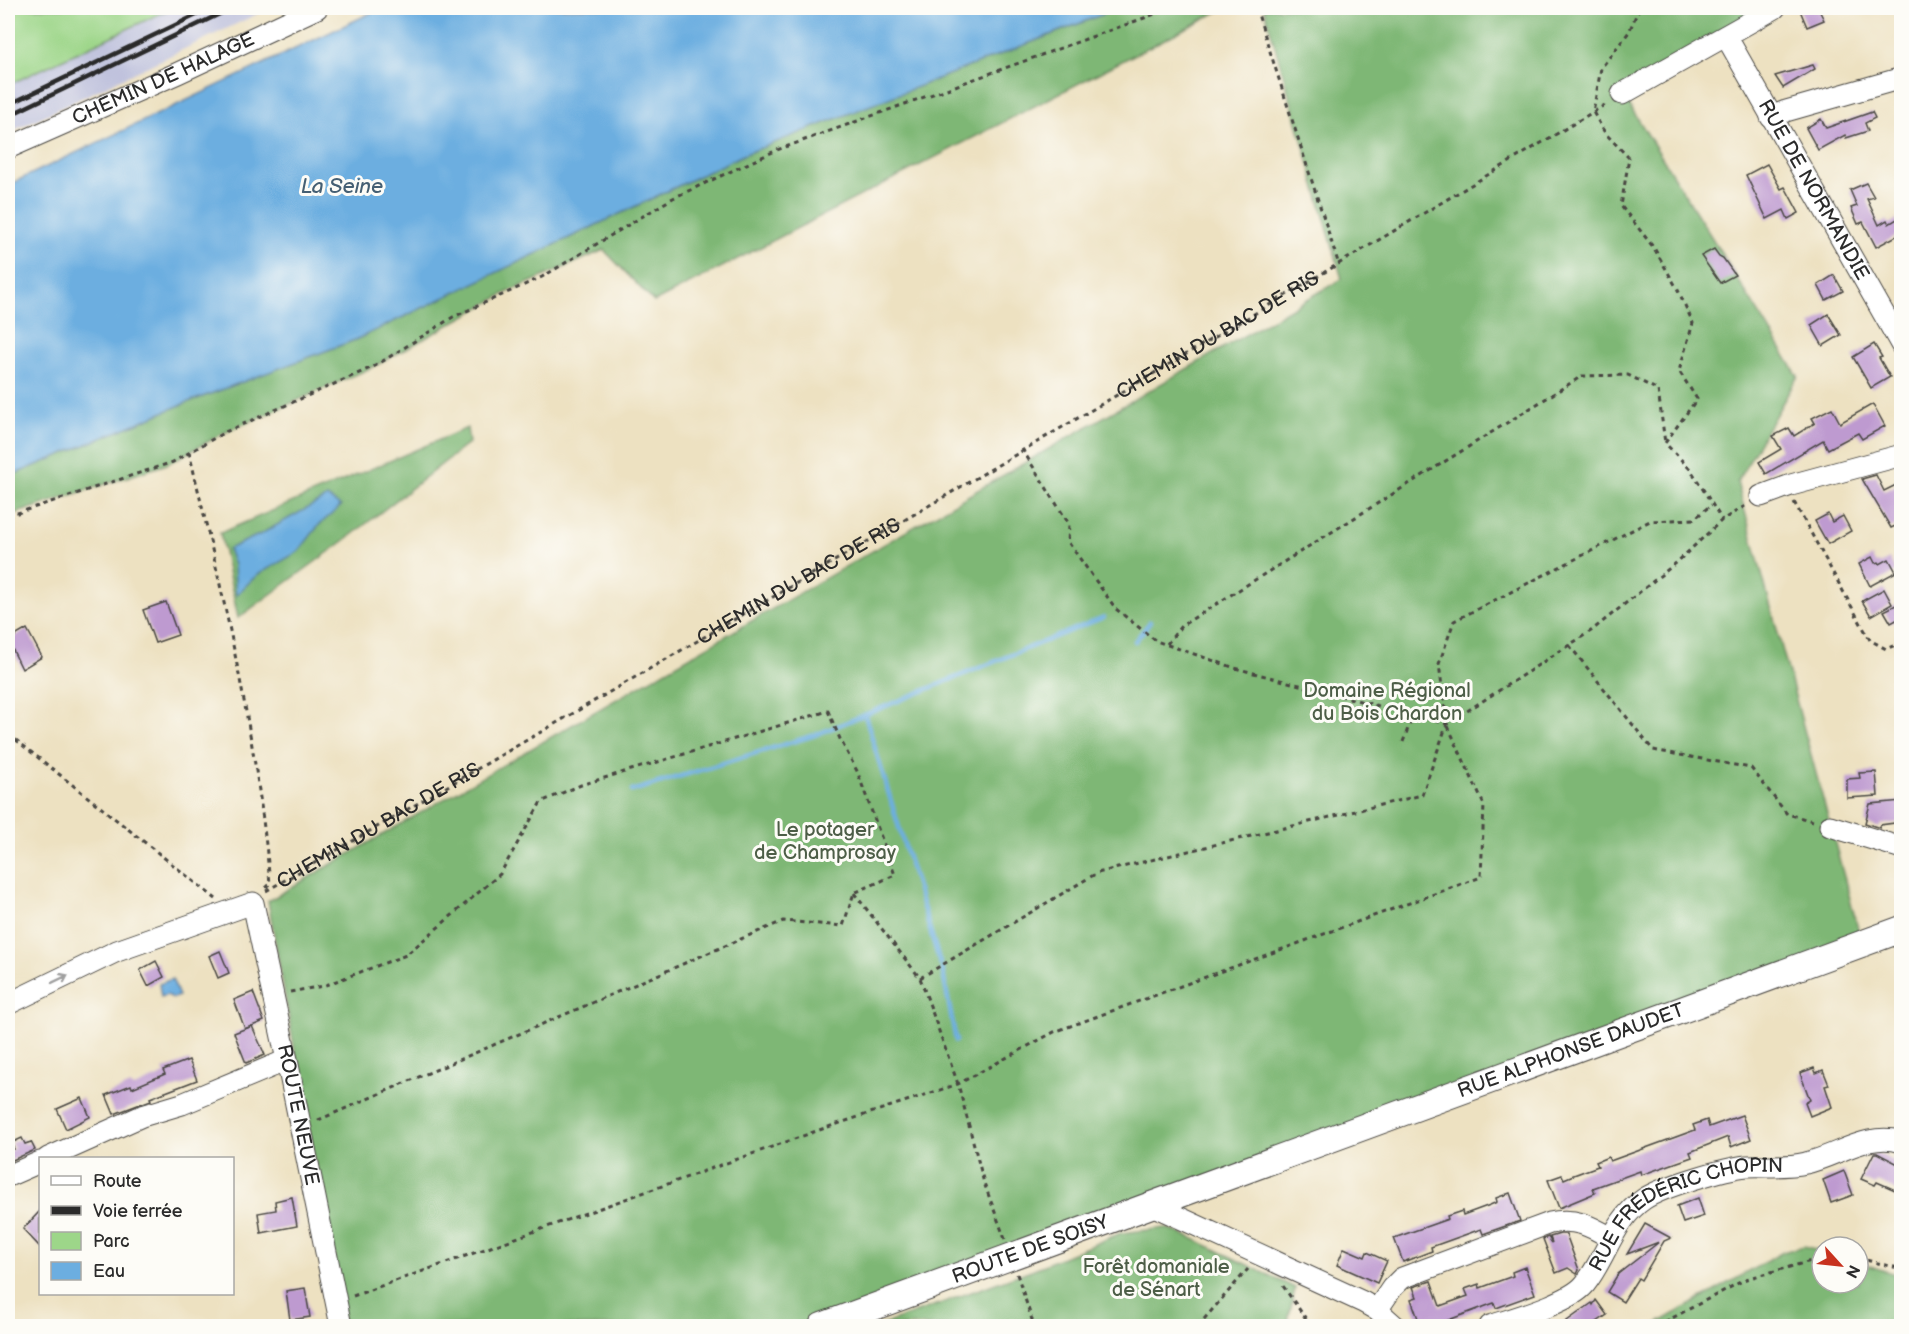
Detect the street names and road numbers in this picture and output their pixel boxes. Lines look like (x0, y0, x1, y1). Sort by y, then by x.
street label: CHEMIN DE HALAGE (68, 27, 258, 130)
street label: RUE DE NORMANDIE (1753, 95, 1874, 284)
street label: CHEMIN DU BAC DE RIS (1112, 266, 1323, 405)
street label: CHEMIN DU BAC DE RIS (693, 513, 905, 650)
street label: CHEMIN DU BAC DE RIS (272, 758, 485, 894)
street label: RUE ALPHONSE DAUDET (1454, 998, 1688, 1103)
street label: ROUTE NEUVE (272, 1042, 324, 1187)
street label: RUE FRÉDÉRIC CHOPIN (1584, 1154, 1783, 1276)
street label: ROUTE DE SOISY (949, 1210, 1112, 1289)

